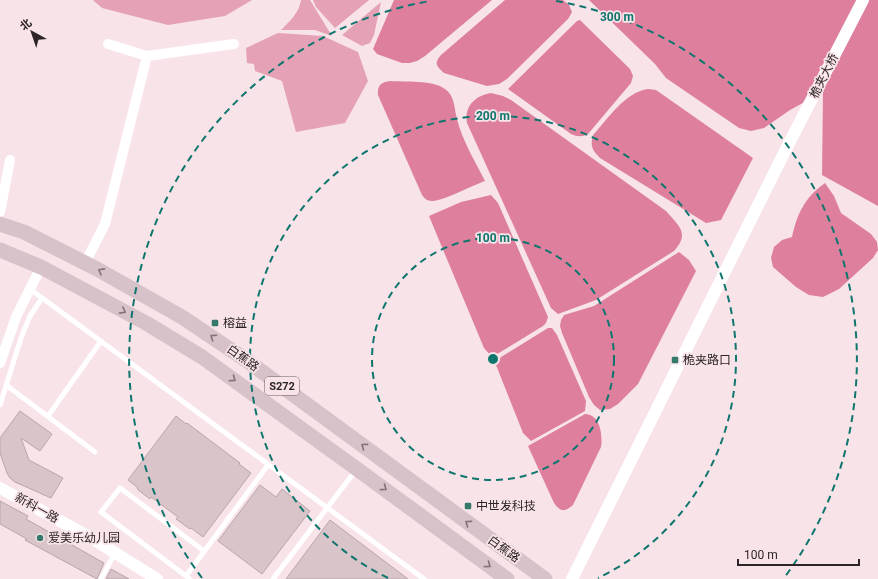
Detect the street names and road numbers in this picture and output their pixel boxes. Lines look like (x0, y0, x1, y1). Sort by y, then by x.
street label: 桅夹大桥 (807, 51, 841, 101)
street label: 白蕉路 (224, 342, 262, 374)
road number: S272 (265, 377, 299, 395)
street label: 新科一路 (13, 490, 61, 526)
street label: 白蕉路 (485, 533, 523, 565)

